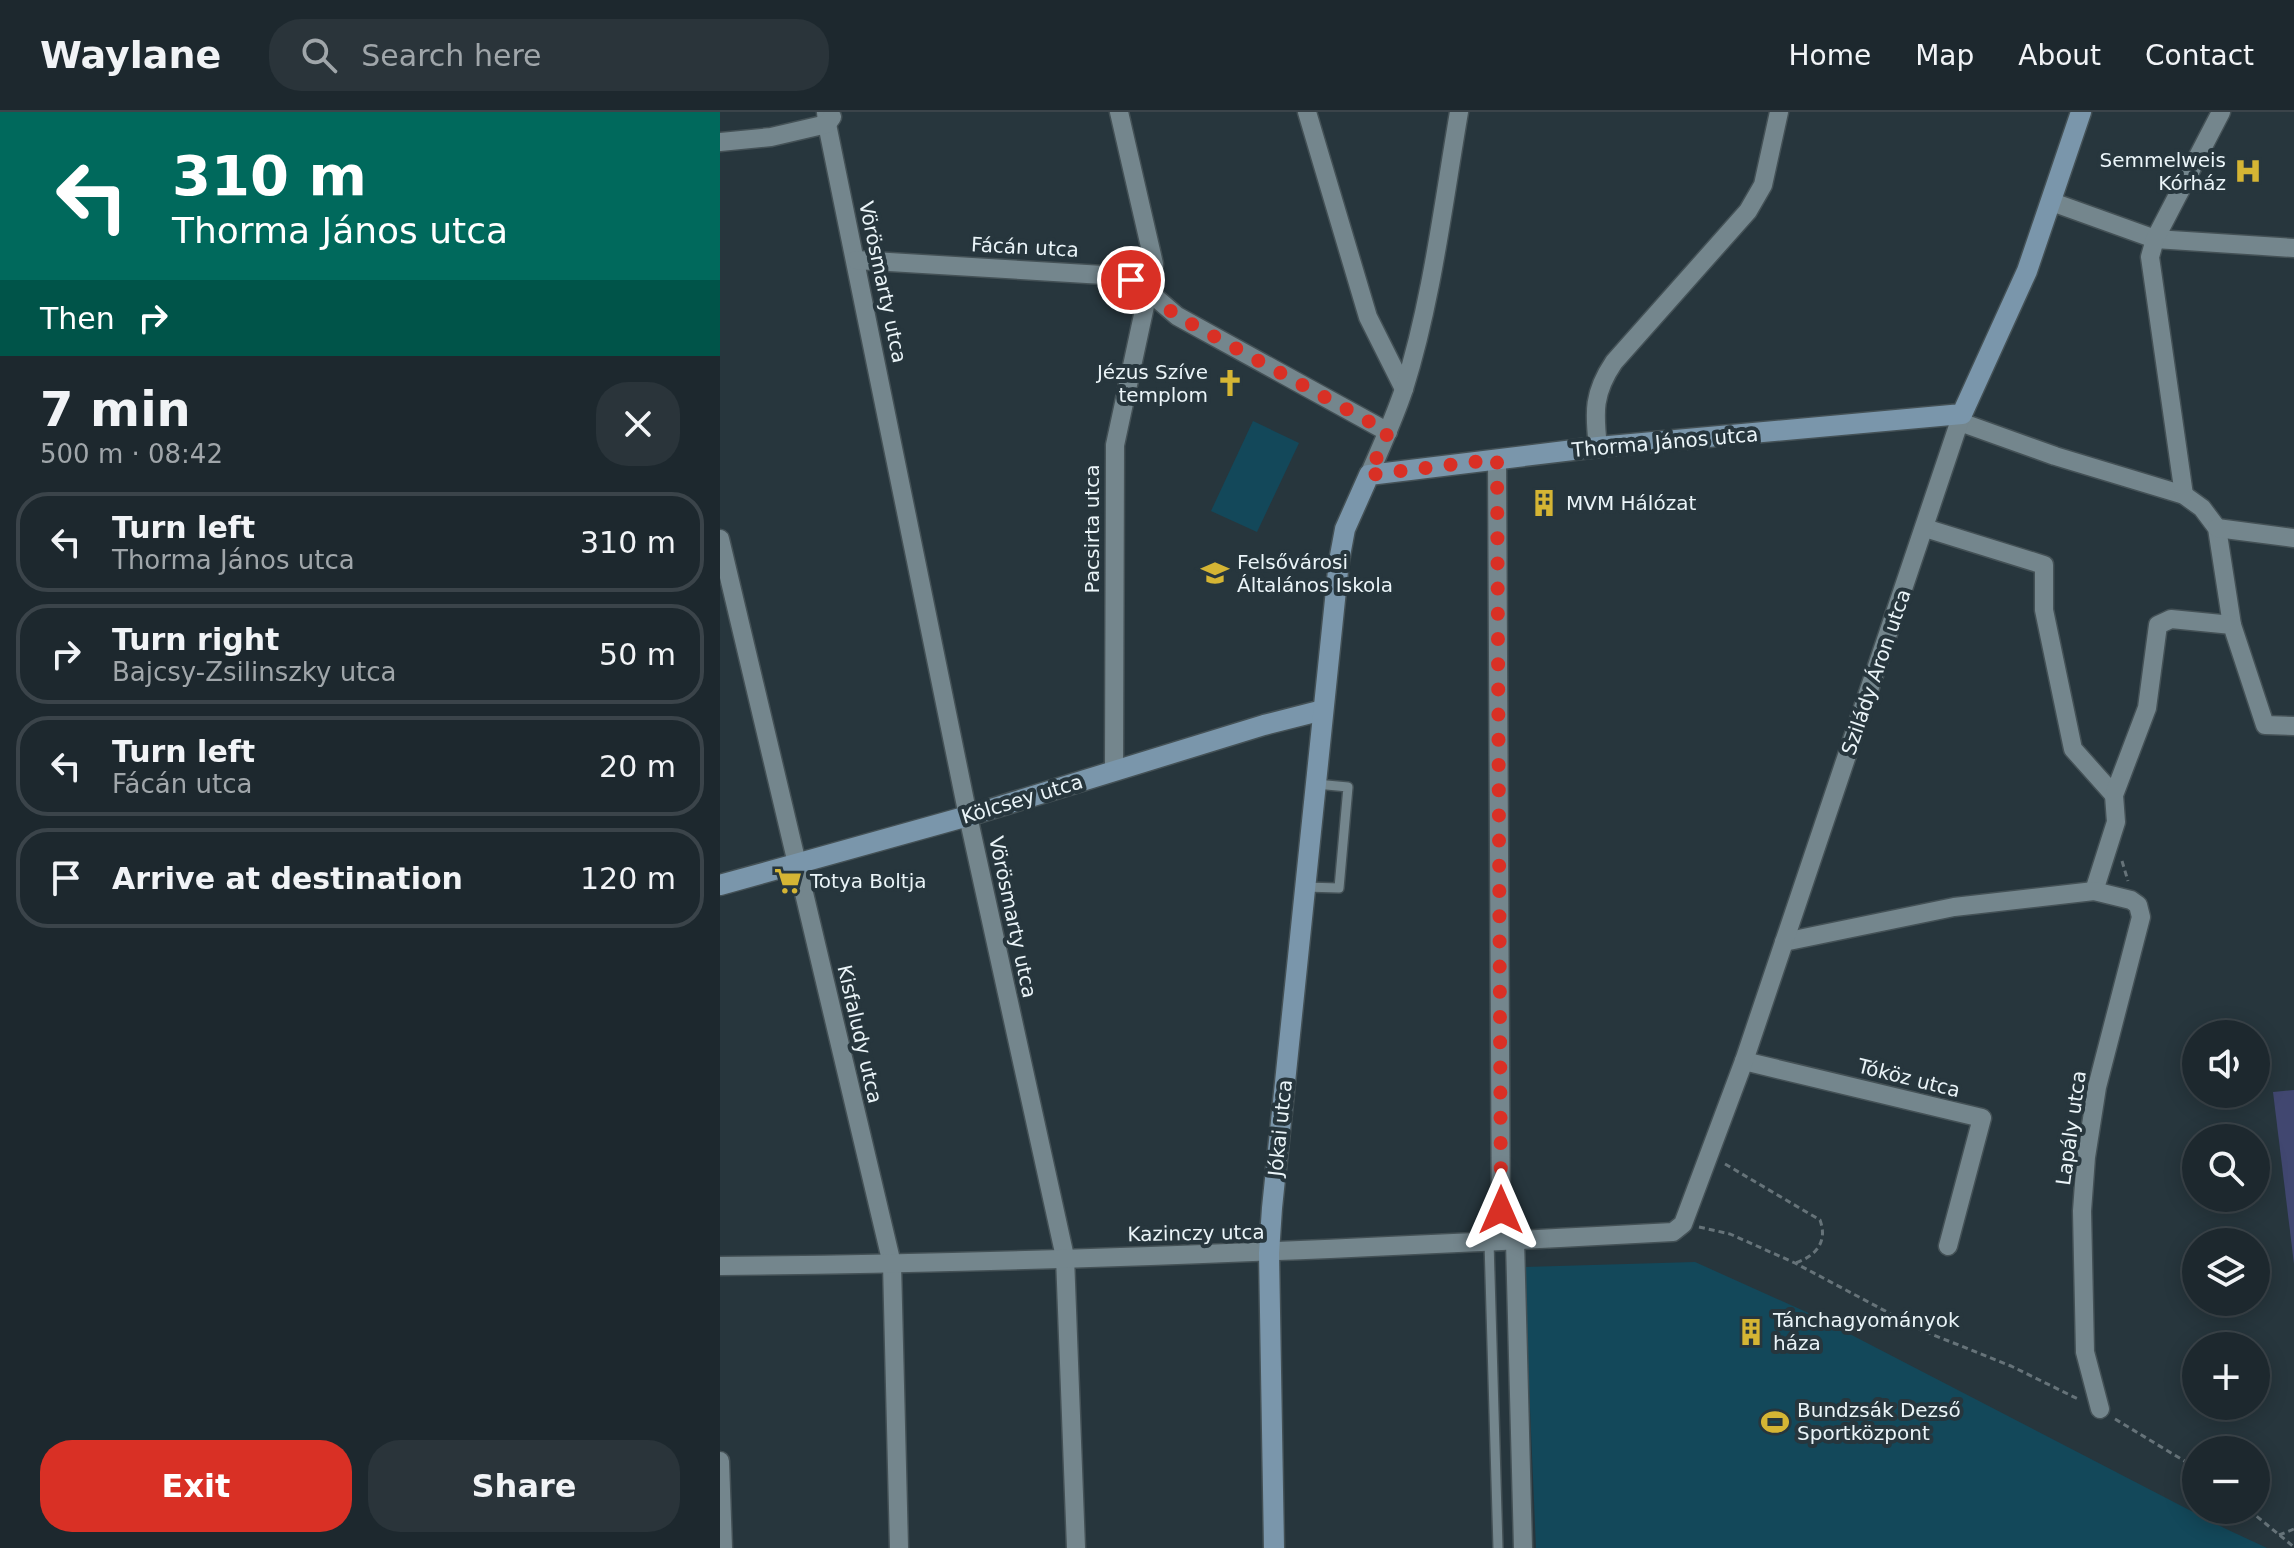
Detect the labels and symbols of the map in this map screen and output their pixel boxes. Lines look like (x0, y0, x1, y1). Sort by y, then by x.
place label: Semmelweis Kórház (2100, 148, 2226, 195)
hospital icon: Semmelweis Kórház (2233, 156, 2263, 186)
street label: Vörösmarty utca (854, 199, 912, 365)
street label: Fácán utca (970, 232, 1080, 262)
pin (1097, 246, 1165, 314)
place label: Jézus Szíve templom (1095, 360, 1208, 407)
church icon: Jézus Szíve templom (1215, 368, 1245, 398)
street label: Thorma János utca (1570, 422, 1759, 462)
street label: Pacsirta utca (1080, 465, 1104, 593)
building icon: MVM Hálózat (1529, 488, 1559, 518)
place label: MVM Hálózat (1566, 491, 1696, 515)
place label: Felsővárosi Általános Iskola (1237, 550, 1393, 597)
school or university icon: Felsővárosi Általános Iskola (1200, 558, 1230, 588)
street label: Szilády Áron utca (1836, 586, 1916, 758)
street label: Kölcsey utca (958, 769, 1086, 829)
street label: Vörösmarty utca (984, 834, 1042, 1000)
supermarket icon: Totya Boltja (773, 866, 803, 896)
place label: Totya Boltja (809, 869, 927, 893)
street label: Kisfaludy utca (832, 962, 888, 1106)
street label: Tóköz utca (1854, 1053, 1963, 1102)
street label: Lapály utca (2051, 1069, 2091, 1187)
street label: Jókai utca (1263, 1078, 1297, 1180)
position arrow (1459, 1168, 1543, 1252)
street label: Kazinczy utca (1127, 1220, 1265, 1246)
place label: Tánchagyományok háza (1772, 1308, 1960, 1355)
building icon: Tánchagyományok háza (1736, 1317, 1766, 1347)
place label: Bundzsák Dezső Sportközpont (1797, 1398, 1961, 1445)
sports icon: Bundzsák Dezső Sportközpont (1760, 1407, 1790, 1437)

